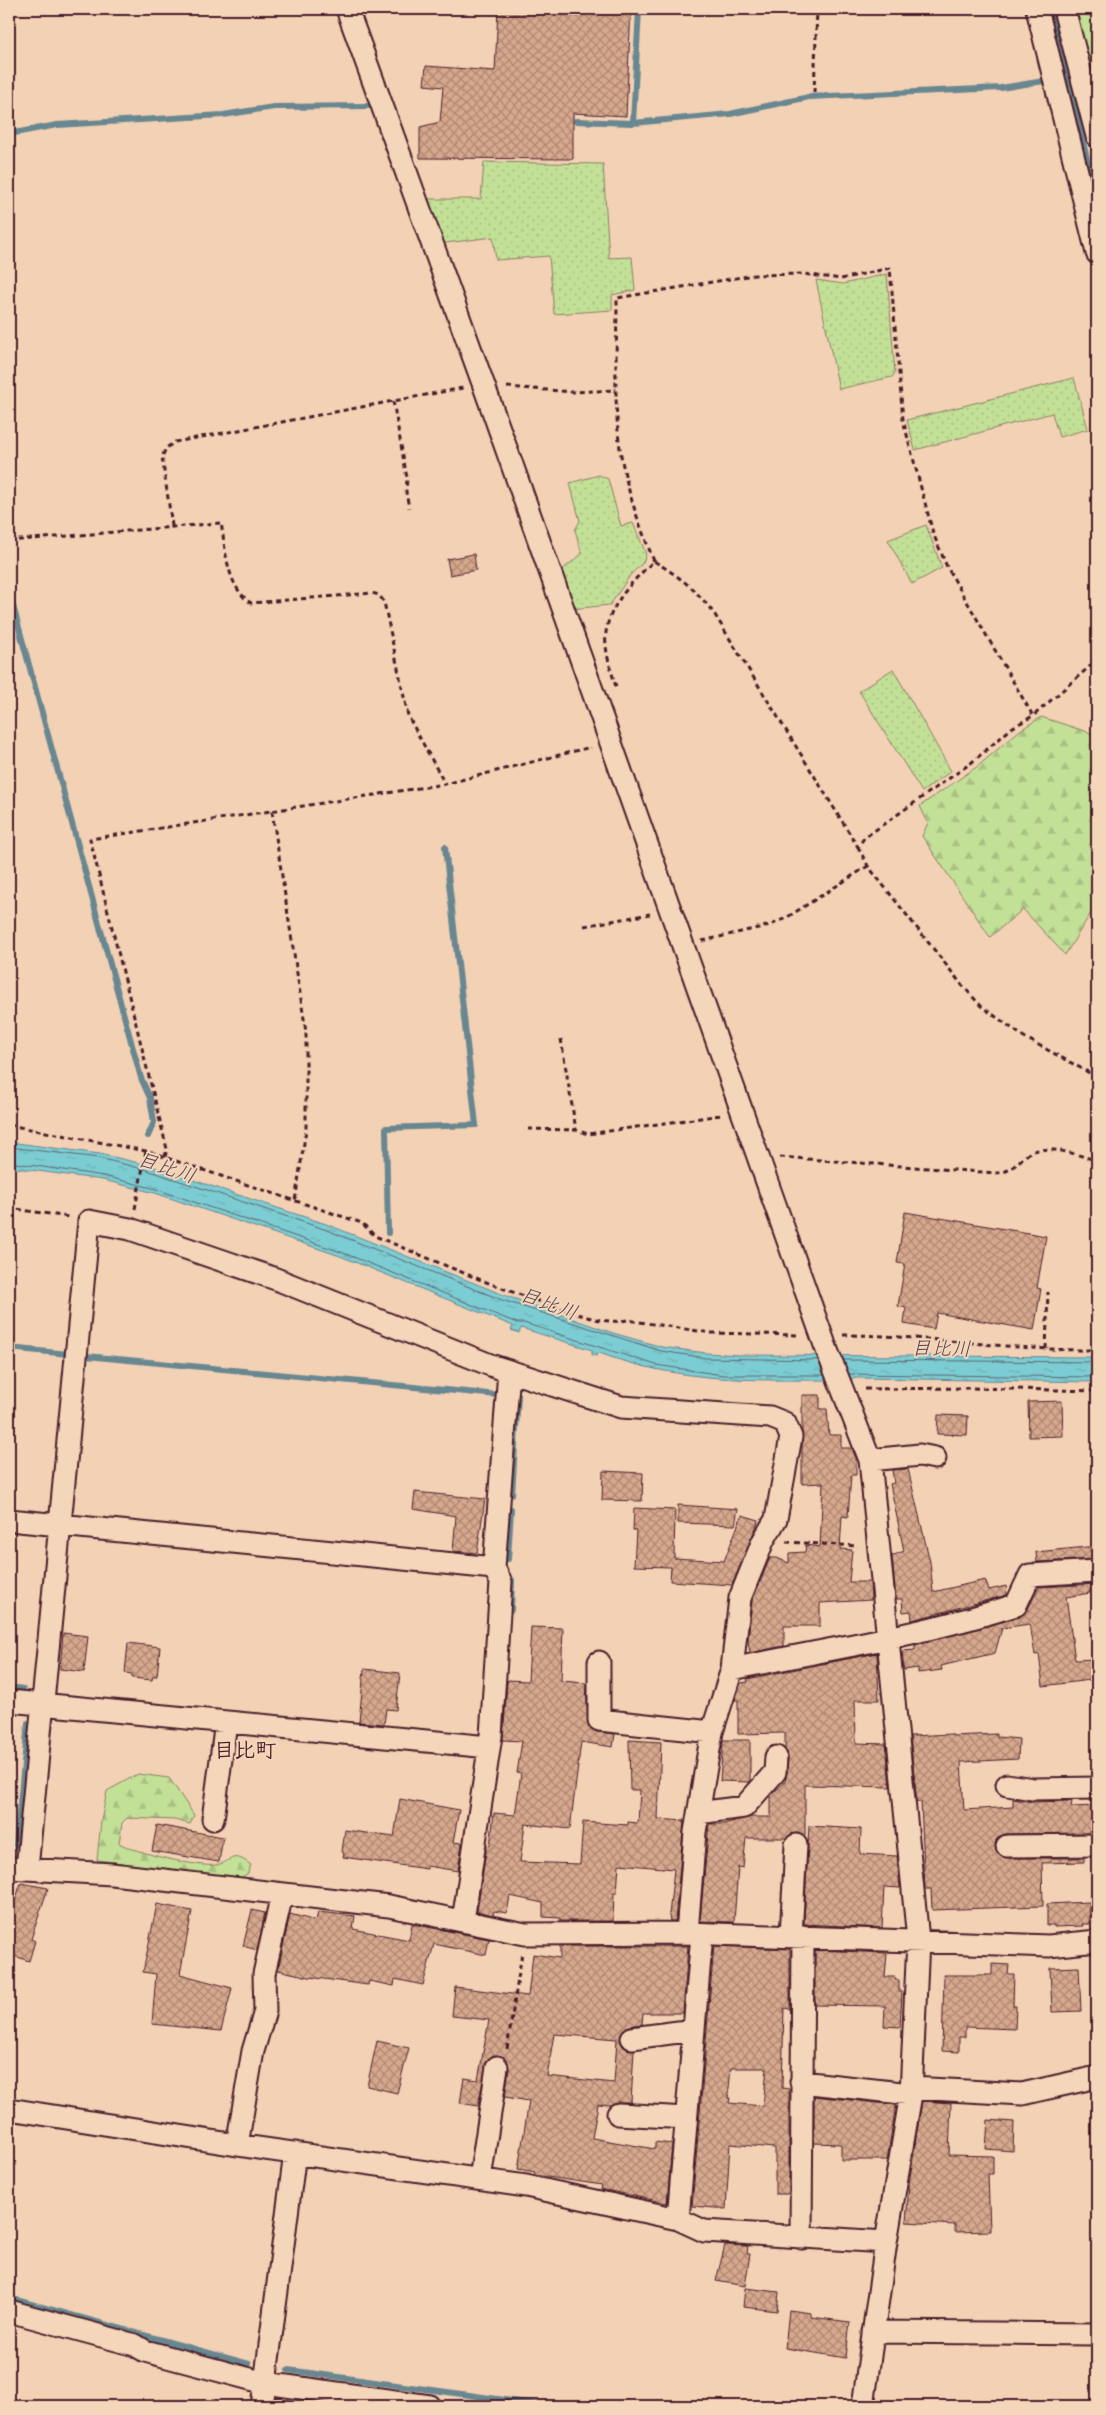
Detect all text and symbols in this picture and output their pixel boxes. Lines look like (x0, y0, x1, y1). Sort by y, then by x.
water label: 目比川 (133, 1147, 199, 1193)
water label: 目比川 (515, 1283, 581, 1329)
water label: 目比川 (911, 1336, 971, 1366)
district label: 目比町 (214, 1738, 277, 1768)

